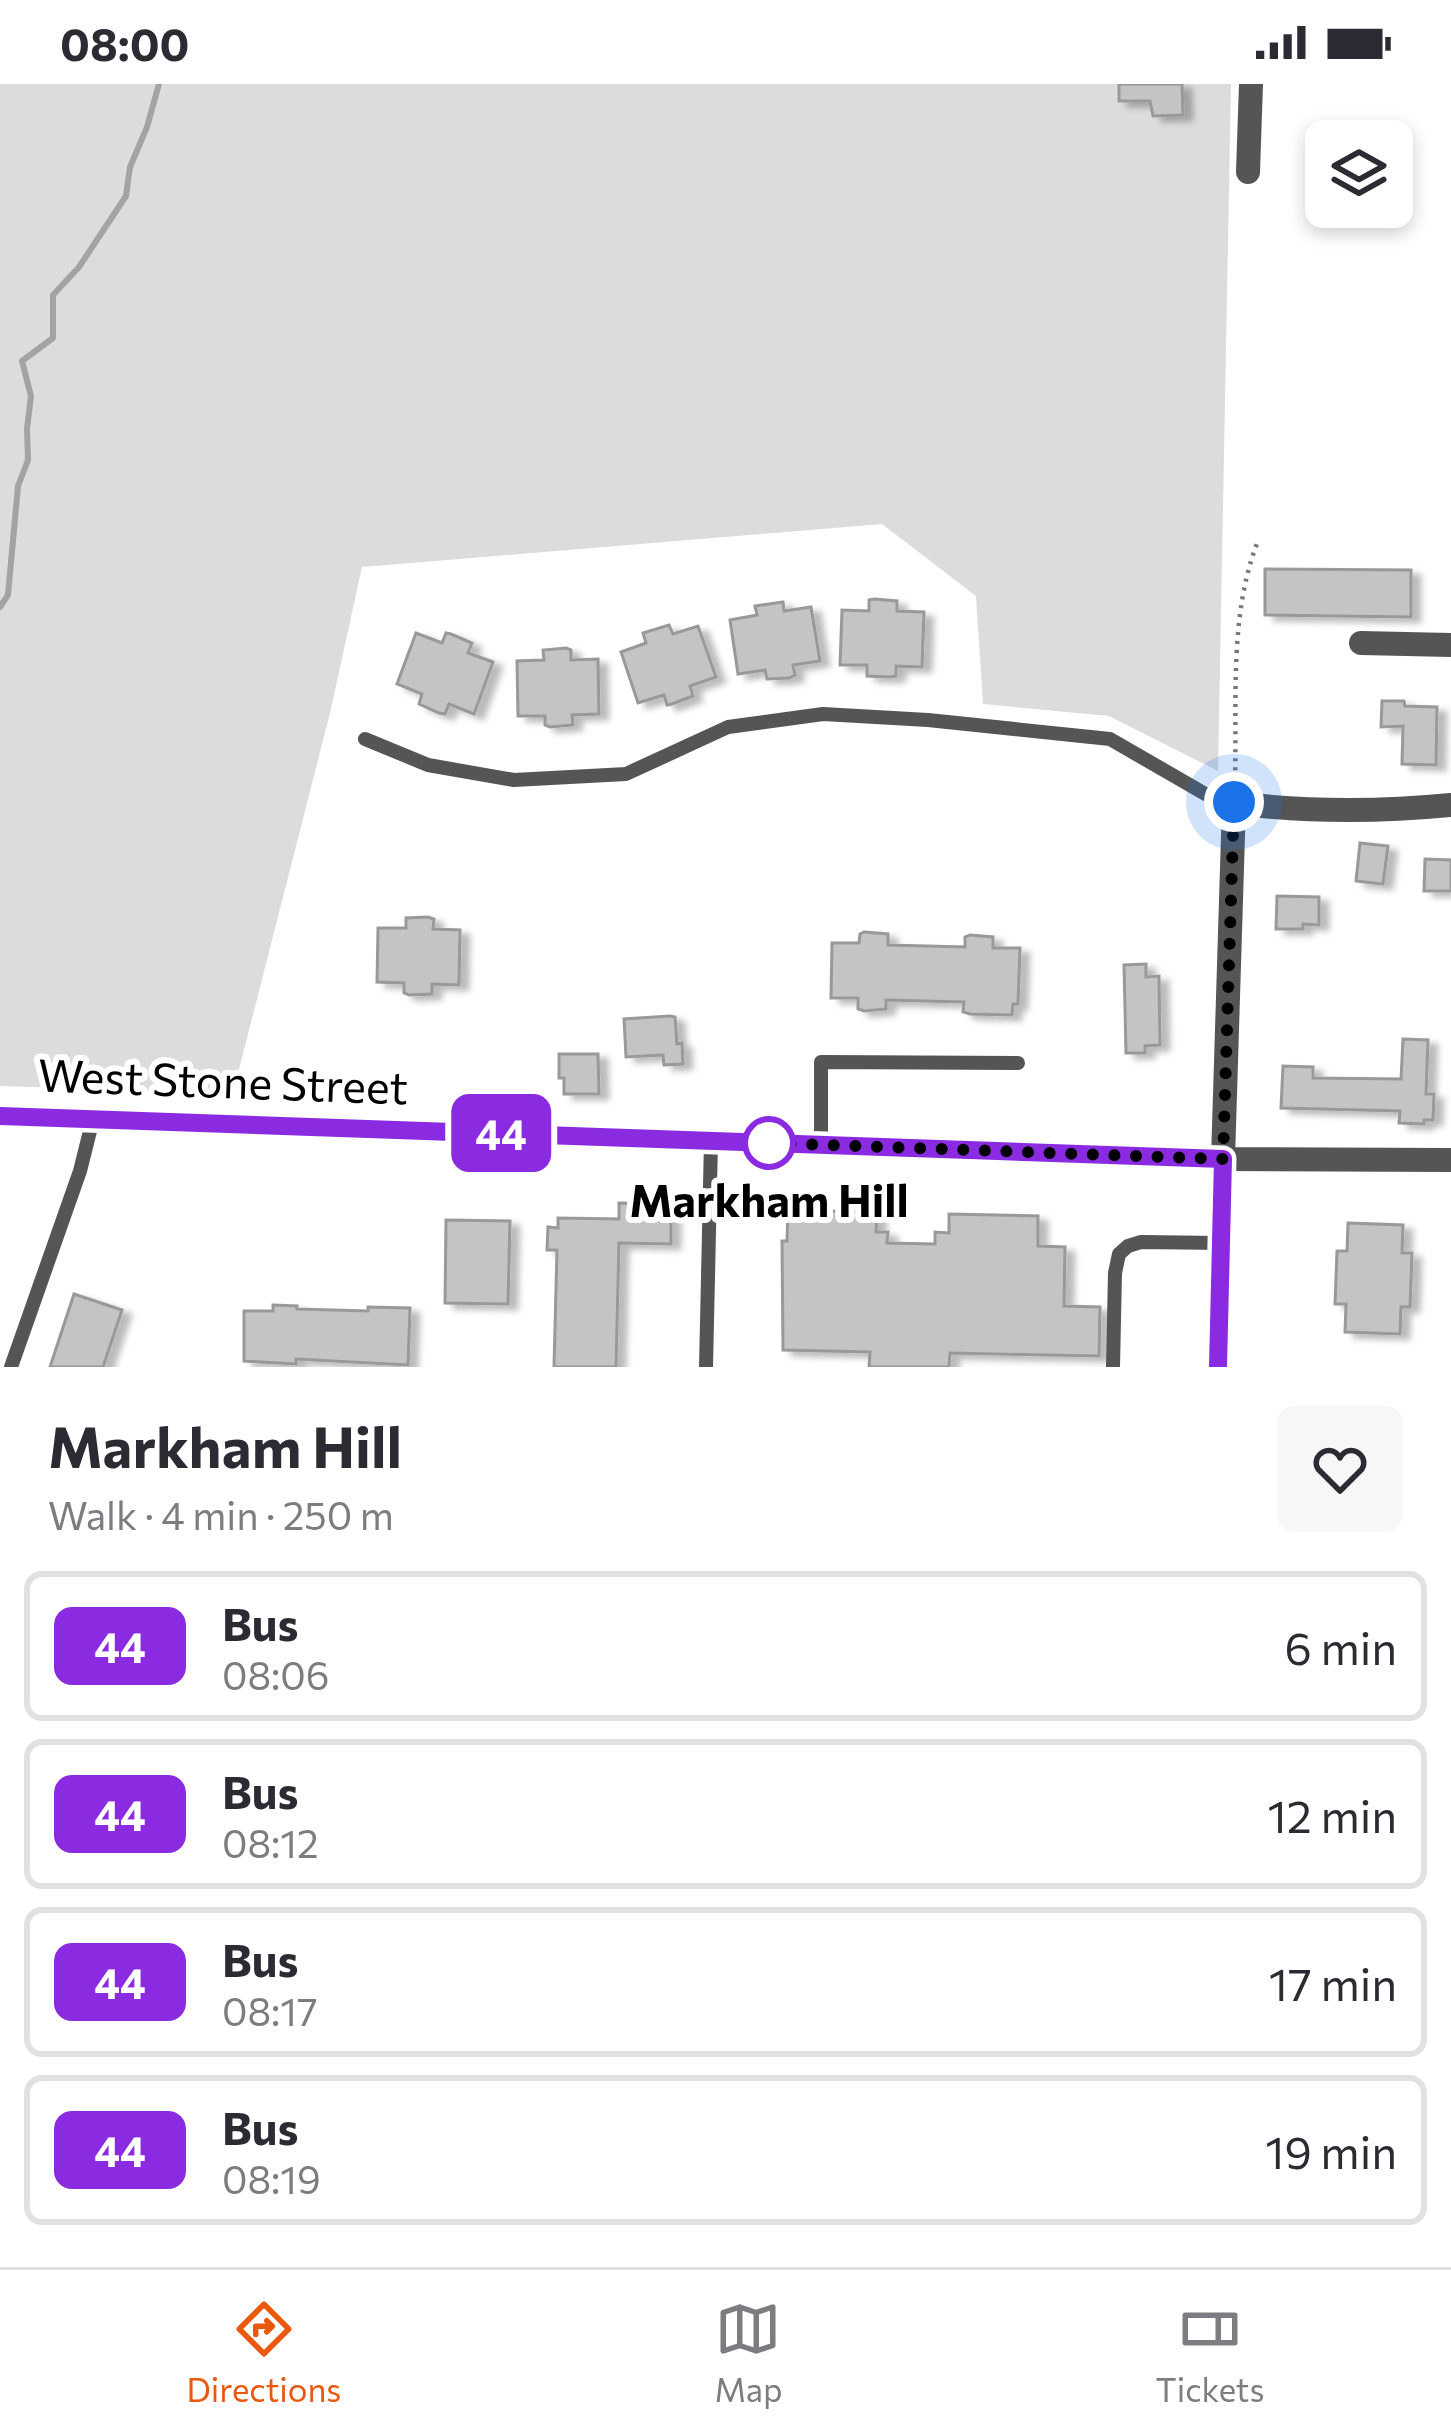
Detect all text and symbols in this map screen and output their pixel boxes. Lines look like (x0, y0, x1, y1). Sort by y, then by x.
text: 08:00 (60, 15, 189, 70)
map controls (1305, 120, 1413, 228)
button: layers (1305, 120, 1413, 228)
your location (1204, 772, 1264, 832)
street label: West Stone Street (37, 1046, 409, 1113)
line badge: 44 (447, 1094, 555, 1172)
text: 44 (475, 1107, 527, 1159)
marker: Markham Hill (744, 1118, 794, 1168)
place label: Markham Hill (629, 1171, 909, 1226)
button: heart (1277, 1406, 1403, 1532)
text: Markham Hill (48, 1410, 402, 1480)
text: Walk · 4 min · 250 m (48, 1490, 394, 1538)
text: Bus (222, 1595, 298, 1650)
text: 6 min (1284, 1619, 1397, 1674)
text: 44 (94, 1620, 146, 1672)
text: 08:06 (222, 1650, 329, 1698)
text: Bus (222, 1763, 298, 1818)
text: 12 min (1268, 1787, 1397, 1842)
text: 44 (94, 1788, 146, 1840)
text: 08:12 (222, 1818, 319, 1866)
text: Bus (222, 1931, 298, 1986)
text: 17 min (1269, 1955, 1397, 2010)
text: 44 (94, 1956, 146, 2008)
text: 08:17 (222, 1986, 318, 2034)
text: Bus (222, 2099, 298, 2154)
text: 19 min (1265, 2123, 1397, 2178)
text: 44 (94, 2124, 146, 2176)
text: 08:19 (222, 2154, 321, 2202)
tab: Directions (187, 2296, 341, 2409)
tab: Map (714, 2296, 782, 2409)
tab: Tickets (1156, 2296, 1264, 2409)

